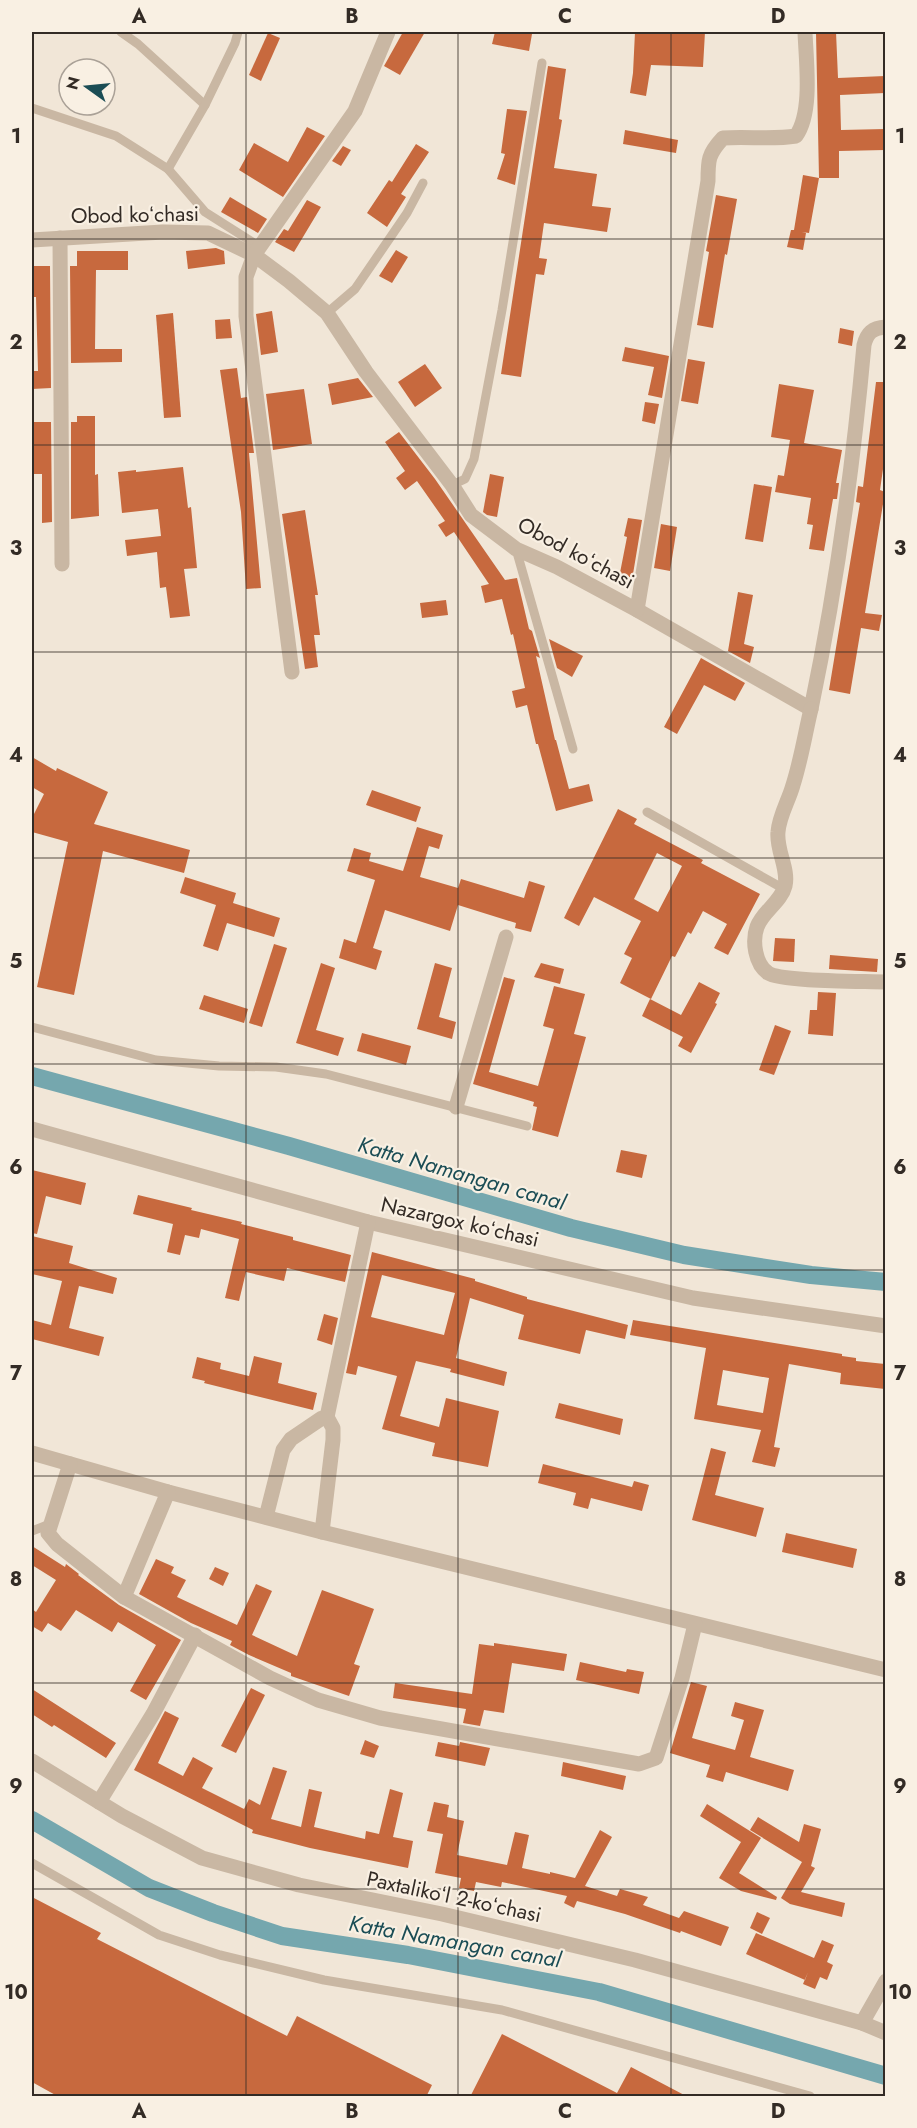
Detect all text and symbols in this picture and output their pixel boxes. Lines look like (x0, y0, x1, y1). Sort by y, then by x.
text: A (131, 2, 147, 31)
text: B (345, 2, 359, 31)
text: C (558, 2, 572, 31)
text: D (771, 2, 785, 31)
north arrow (57, 57, 117, 117)
text: N (60, 74, 86, 92)
text: 1 (11, 122, 21, 151)
text: 1 (895, 122, 905, 151)
street label: Obod koʻchasi (71, 199, 199, 231)
text: 2 (9, 328, 23, 357)
text: 2 (893, 328, 907, 357)
street label: Obod koʻchasi (512, 510, 640, 596)
text: 3 (10, 534, 22, 563)
text: 3 (894, 534, 906, 563)
text: 4 (9, 741, 23, 770)
text: 4 (893, 741, 907, 770)
text: 5 (10, 947, 23, 976)
text: 5 (894, 947, 907, 976)
water label: Katta Namangan canal (354, 1128, 571, 1218)
text: 6 (9, 1153, 23, 1182)
text: 6 (893, 1153, 907, 1182)
street label: Nazargox koʻchasi (378, 1189, 542, 1255)
text: 7 (10, 1359, 23, 1388)
text: 7 (894, 1359, 907, 1388)
text: 8 (10, 1565, 22, 1594)
text: 8 (894, 1565, 906, 1594)
text: 9 (9, 1772, 23, 1801)
text: 9 (893, 1772, 907, 1801)
street label: Paxtalikoʻl 2-koʻchasi (364, 1864, 544, 1930)
water label: Katta Namangan canal (346, 1907, 565, 1976)
text: 10 (4, 1978, 28, 2007)
text: 10 (888, 1978, 912, 2007)
text: A (131, 2097, 147, 2126)
text: B (345, 2097, 359, 2126)
text: C (558, 2097, 572, 2126)
text: D (771, 2097, 785, 2126)

